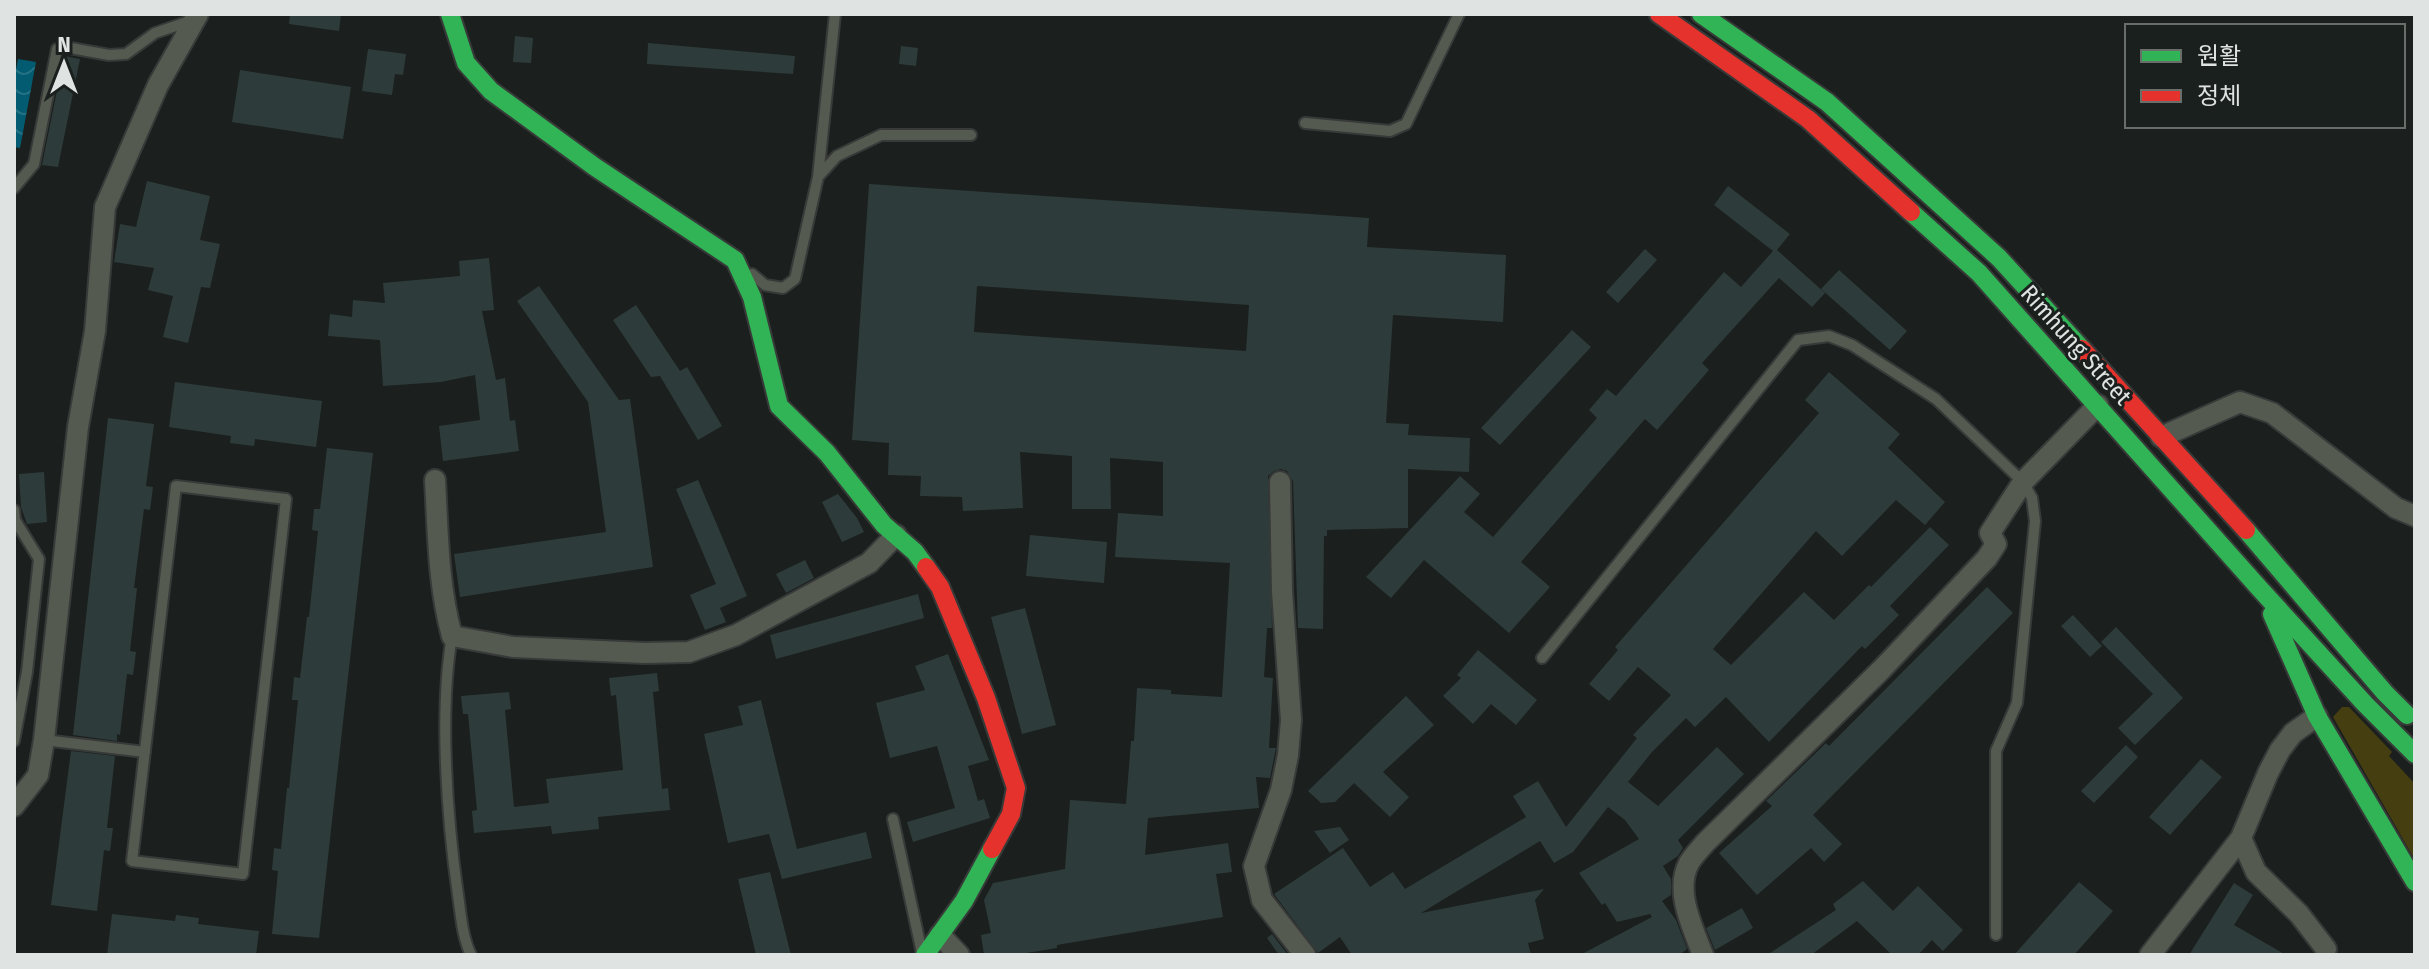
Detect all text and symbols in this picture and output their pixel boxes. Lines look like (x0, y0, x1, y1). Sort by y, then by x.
north arrow (24, 24, 104, 104)
legend (2125, 24, 2405, 128)
text: N (57, 31, 71, 58)
text: 원활 (2197, 42, 2241, 70)
text: 정체 (2197, 82, 2241, 110)
street label: Rimhung Street (2015, 279, 2137, 411)

